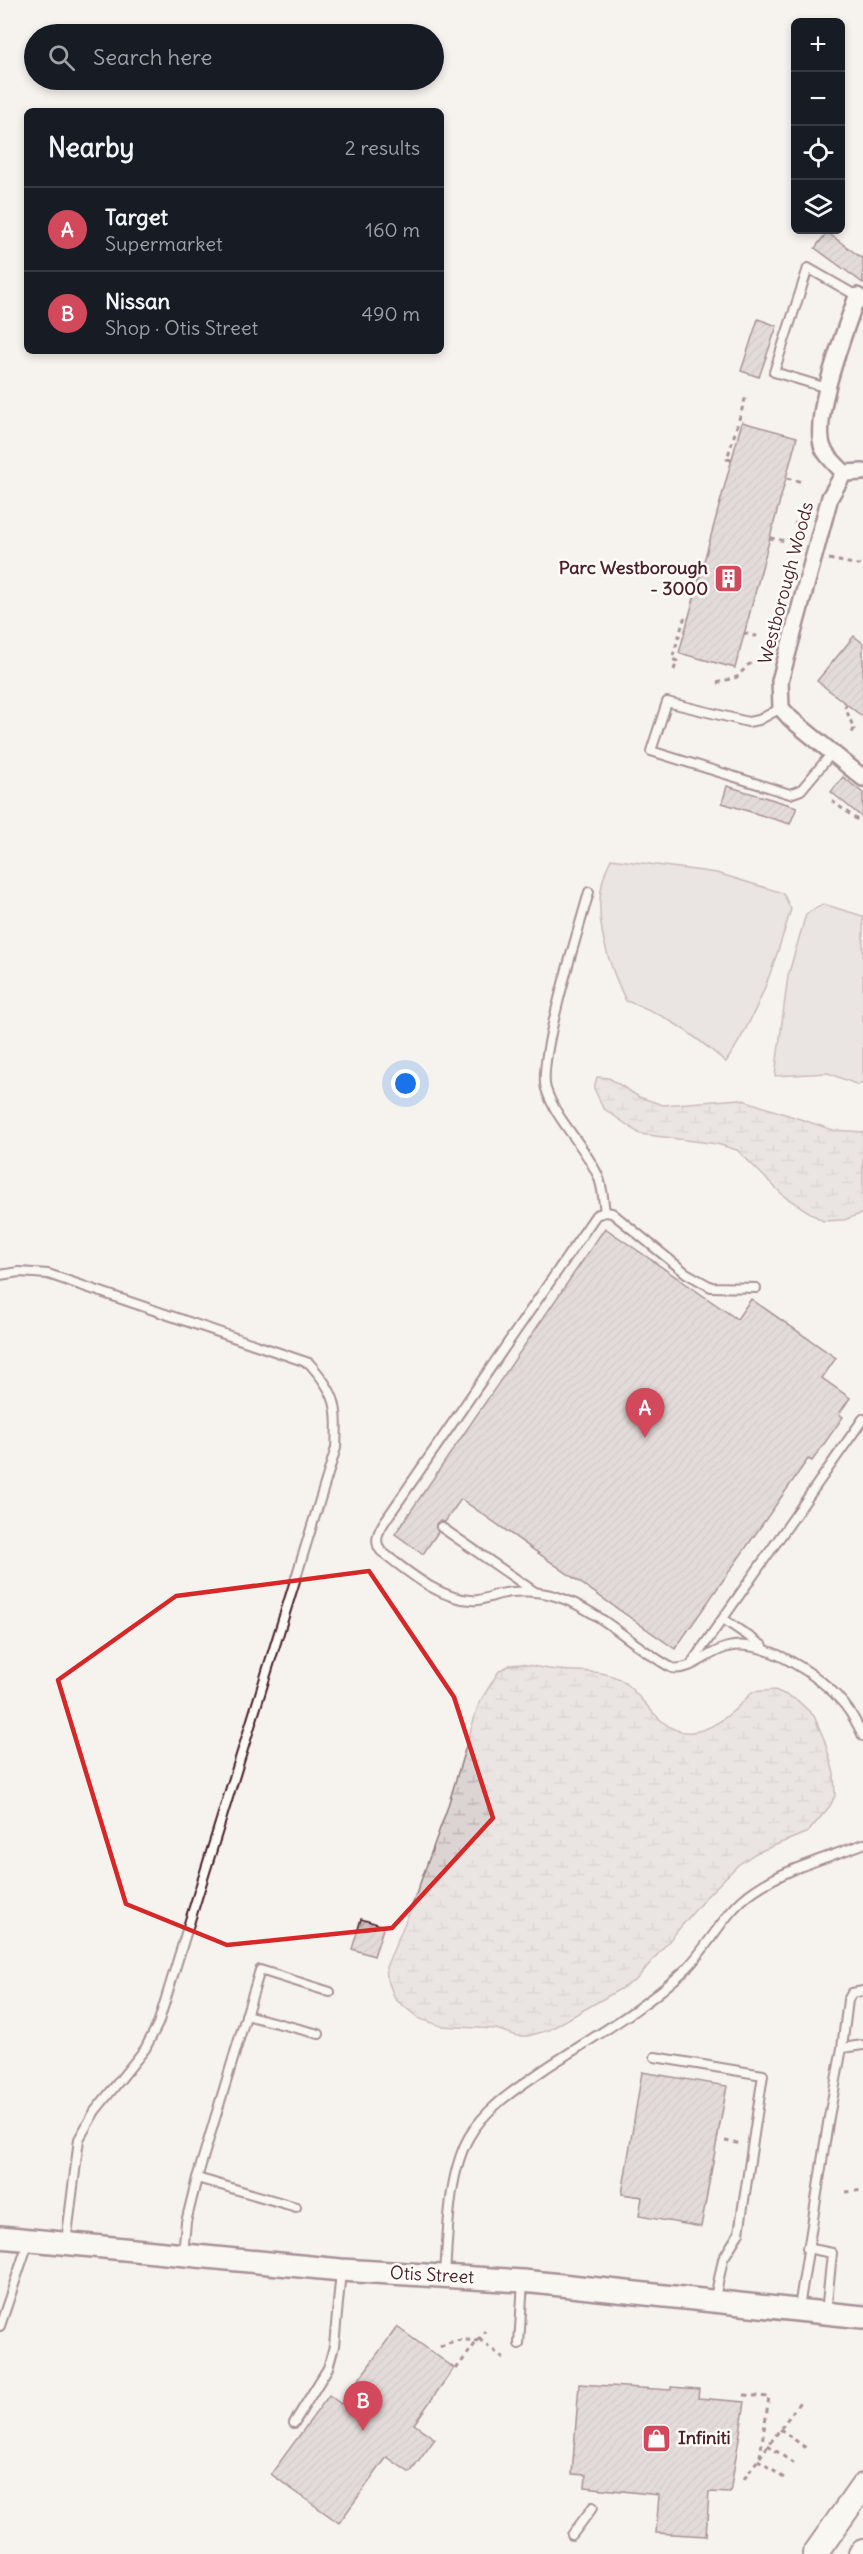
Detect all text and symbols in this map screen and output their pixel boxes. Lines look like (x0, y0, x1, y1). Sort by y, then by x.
map controls (791, 18, 845, 234)
button: + (791, 18, 845, 72)
search box (24, 24, 444, 90)
icon: search (45, 41, 78, 74)
text: Search here (93, 43, 212, 71)
button: − (791, 72, 845, 126)
button: locate (791, 126, 845, 180)
text: Nearby (48, 131, 134, 164)
text: 2 results (345, 135, 420, 160)
button: layers (791, 180, 845, 234)
text: Target (105, 203, 168, 231)
text: A (61, 217, 74, 242)
text: 160 m (365, 217, 420, 242)
text: Supermarket (105, 231, 223, 256)
text: Nissan (105, 287, 170, 315)
text: B (61, 301, 74, 326)
text: 490 m (361, 301, 420, 326)
text: Shop · Otis Street (105, 315, 258, 340)
street label: Westborough Woods (753, 499, 818, 666)
place label: Parc Westborough - 3000 (559, 556, 709, 600)
building icon: Parc Westborough - 3000 (713, 562, 745, 594)
your location (391, 1069, 420, 1098)
pin: A (626, 1388, 664, 1438)
street label: Otis Street (389, 2261, 475, 2288)
pin: B (344, 2382, 382, 2431)
shop icon: Infiniti (641, 2422, 673, 2454)
place label: Infiniti (678, 2426, 731, 2449)

